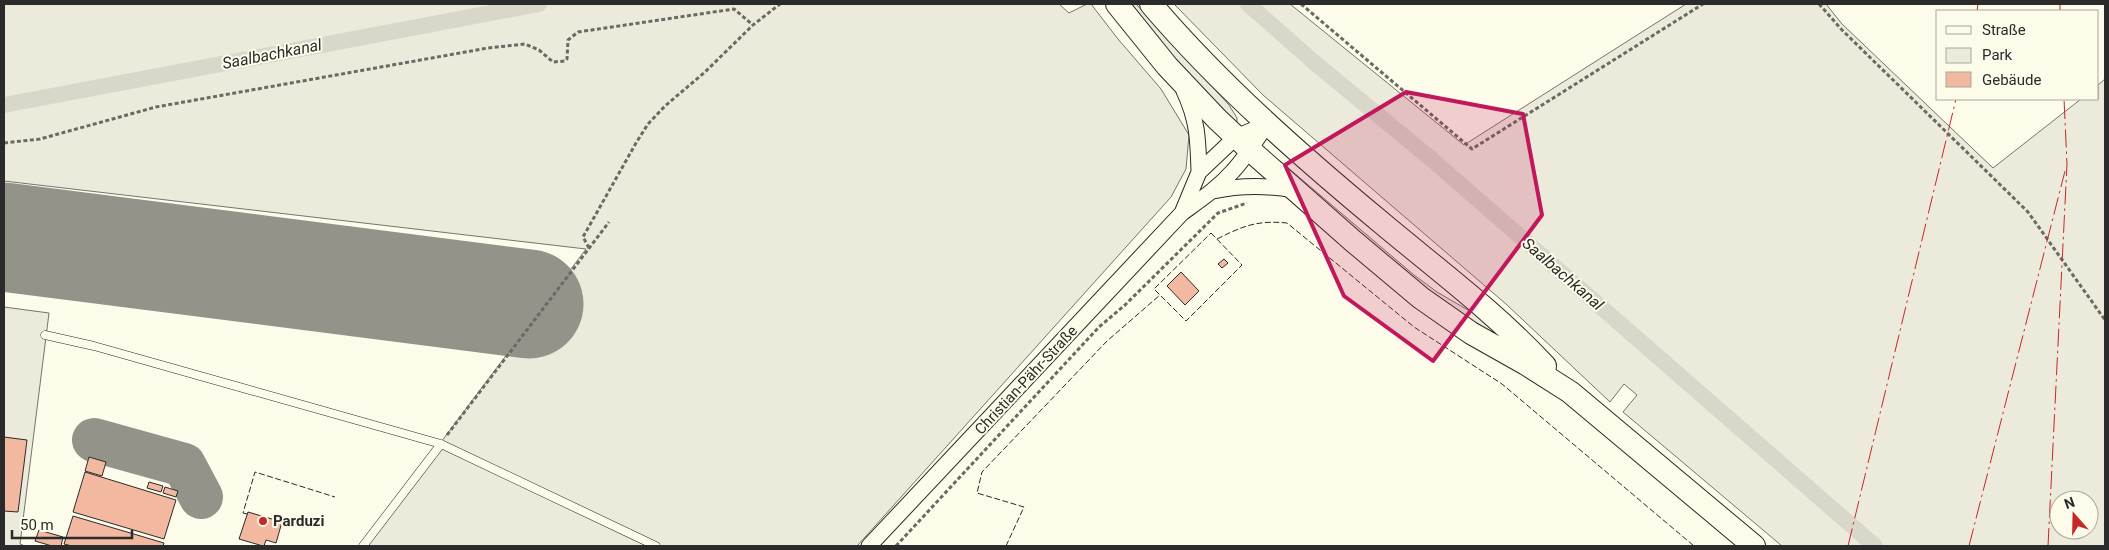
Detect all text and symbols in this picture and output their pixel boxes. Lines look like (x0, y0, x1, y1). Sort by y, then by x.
legend (1936, 10, 2099, 100)
text: Straße (1982, 21, 2026, 39)
water label: Saalbachkanal (221, 35, 324, 73)
text: Park (1982, 46, 2013, 64)
text: Gebäude (1982, 71, 2041, 89)
water label: Saalbachkanal (1519, 234, 1607, 314)
street label: Christian-Pähr-Straße (971, 322, 1081, 438)
north arrow (2049, 490, 2099, 540)
text: N (2062, 494, 2077, 512)
scale bar (12, 508, 132, 540)
place label: Parduzi (273, 512, 324, 530)
marker: Parduzi (257, 515, 269, 527)
text: 50 m (20, 516, 54, 534)

